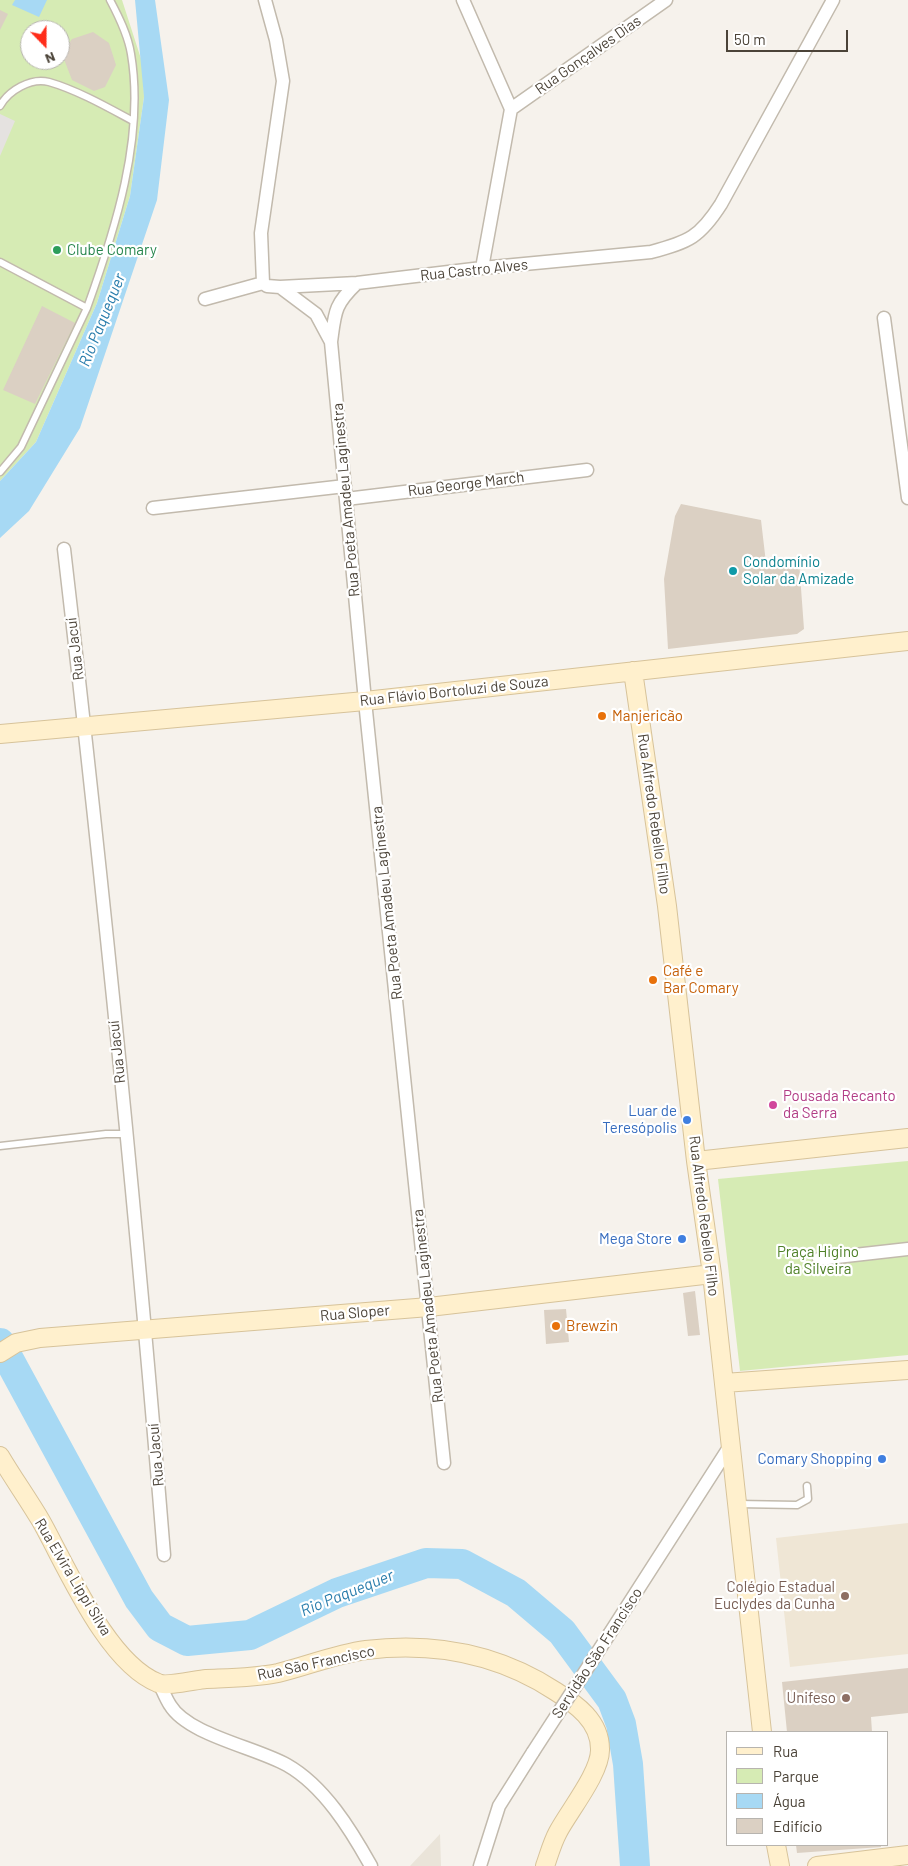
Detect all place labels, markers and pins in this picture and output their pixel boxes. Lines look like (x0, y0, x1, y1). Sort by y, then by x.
place label: Clube Comary (67, 241, 157, 259)
marker: Clube Comary (51, 244, 63, 256)
place label: Condomínio Solar da Amizade (743, 553, 854, 588)
marker: Condomínio Solar da Amizade (727, 565, 739, 577)
place label: Manjericão (612, 707, 683, 725)
marker: Manjericão (596, 710, 608, 722)
place label: Café e Bar Comary (663, 962, 739, 997)
marker: Café e Bar Comary (647, 974, 659, 986)
place label: Pousada Recanto da Serra (783, 1087, 896, 1122)
marker: Pousada Recanto da Serra (767, 1099, 779, 1111)
place label: Luar de Teresópolis (602, 1102, 677, 1137)
marker: Luar de Teresópolis (681, 1114, 693, 1126)
place label: Mega Store (599, 1230, 672, 1248)
marker: Mega Store (676, 1233, 688, 1245)
place label: Brewzin (566, 1317, 618, 1335)
marker: Brewzin (550, 1320, 562, 1332)
place label: Comary Shopping (757, 1450, 872, 1468)
marker: Comary Shopping (876, 1453, 888, 1465)
place label: Colégio Estadual Euclydes da Cunha (714, 1578, 835, 1613)
marker: Colégio Estadual Euclydes da Cunha (839, 1590, 851, 1602)
place label: Unifeso (786, 1689, 836, 1707)
marker: Unifeso (840, 1692, 852, 1704)

